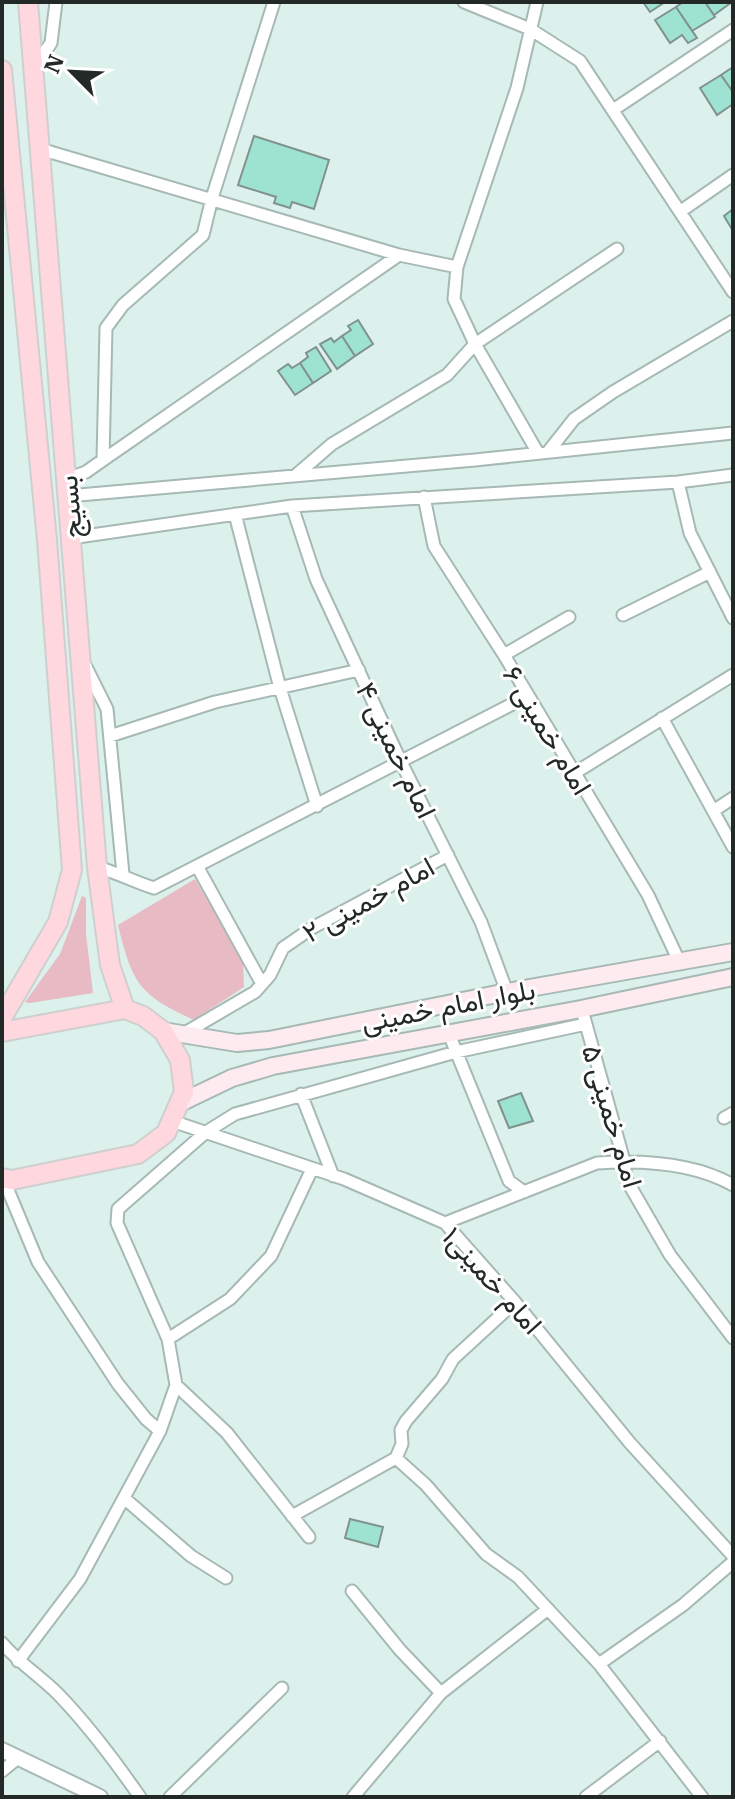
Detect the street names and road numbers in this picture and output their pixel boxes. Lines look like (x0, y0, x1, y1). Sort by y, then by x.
street label: بسیج (48, 474, 92, 540)
street label: امام خمینی ۶ (494, 658, 601, 802)
street label: امام خمینی ۴ (347, 676, 446, 825)
street label: امام خمینی ۲ (295, 848, 441, 951)
street label: بلوار امام خمینی (358, 970, 538, 1041)
street label: امام خمینی ۵ (573, 1040, 652, 1192)
street label: امام خمینی۱ (434, 1218, 551, 1342)

